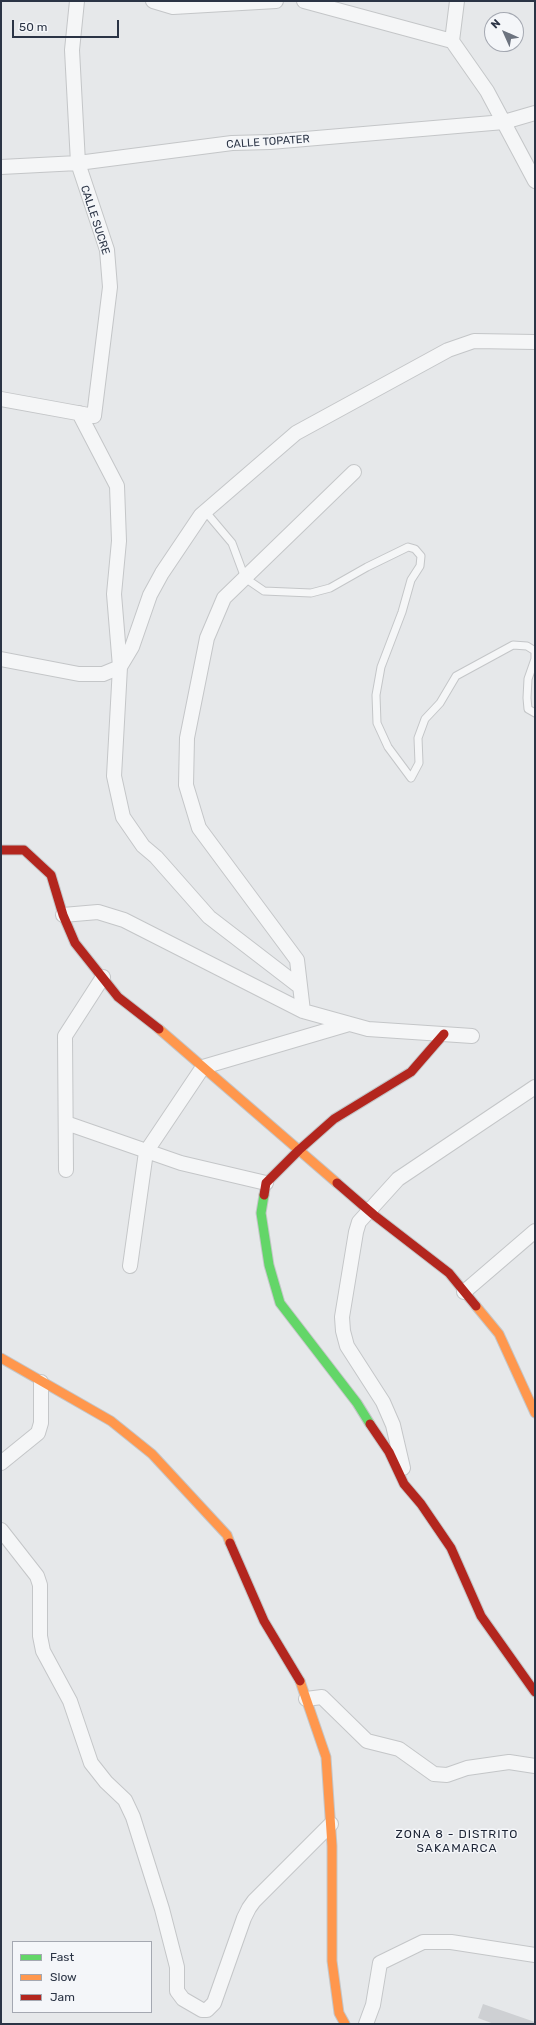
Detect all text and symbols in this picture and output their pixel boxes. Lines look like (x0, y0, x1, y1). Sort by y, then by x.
scale bar (14, 12, 121, 38)
north arrow (484, 12, 524, 52)
text: N (488, 16, 503, 31)
text: 50 m (19, 20, 47, 34)
street label: CALLE TOPATER (226, 133, 310, 151)
street label: CALLE SUCRE (78, 184, 112, 256)
district label: ZONA 8 - DISTRITO SAKAMARCA (396, 1828, 518, 1856)
legend (12, 1941, 152, 2013)
text: Fast (50, 1950, 74, 1964)
text: Slow (50, 1970, 77, 1984)
text: Jam (50, 1990, 75, 2004)

